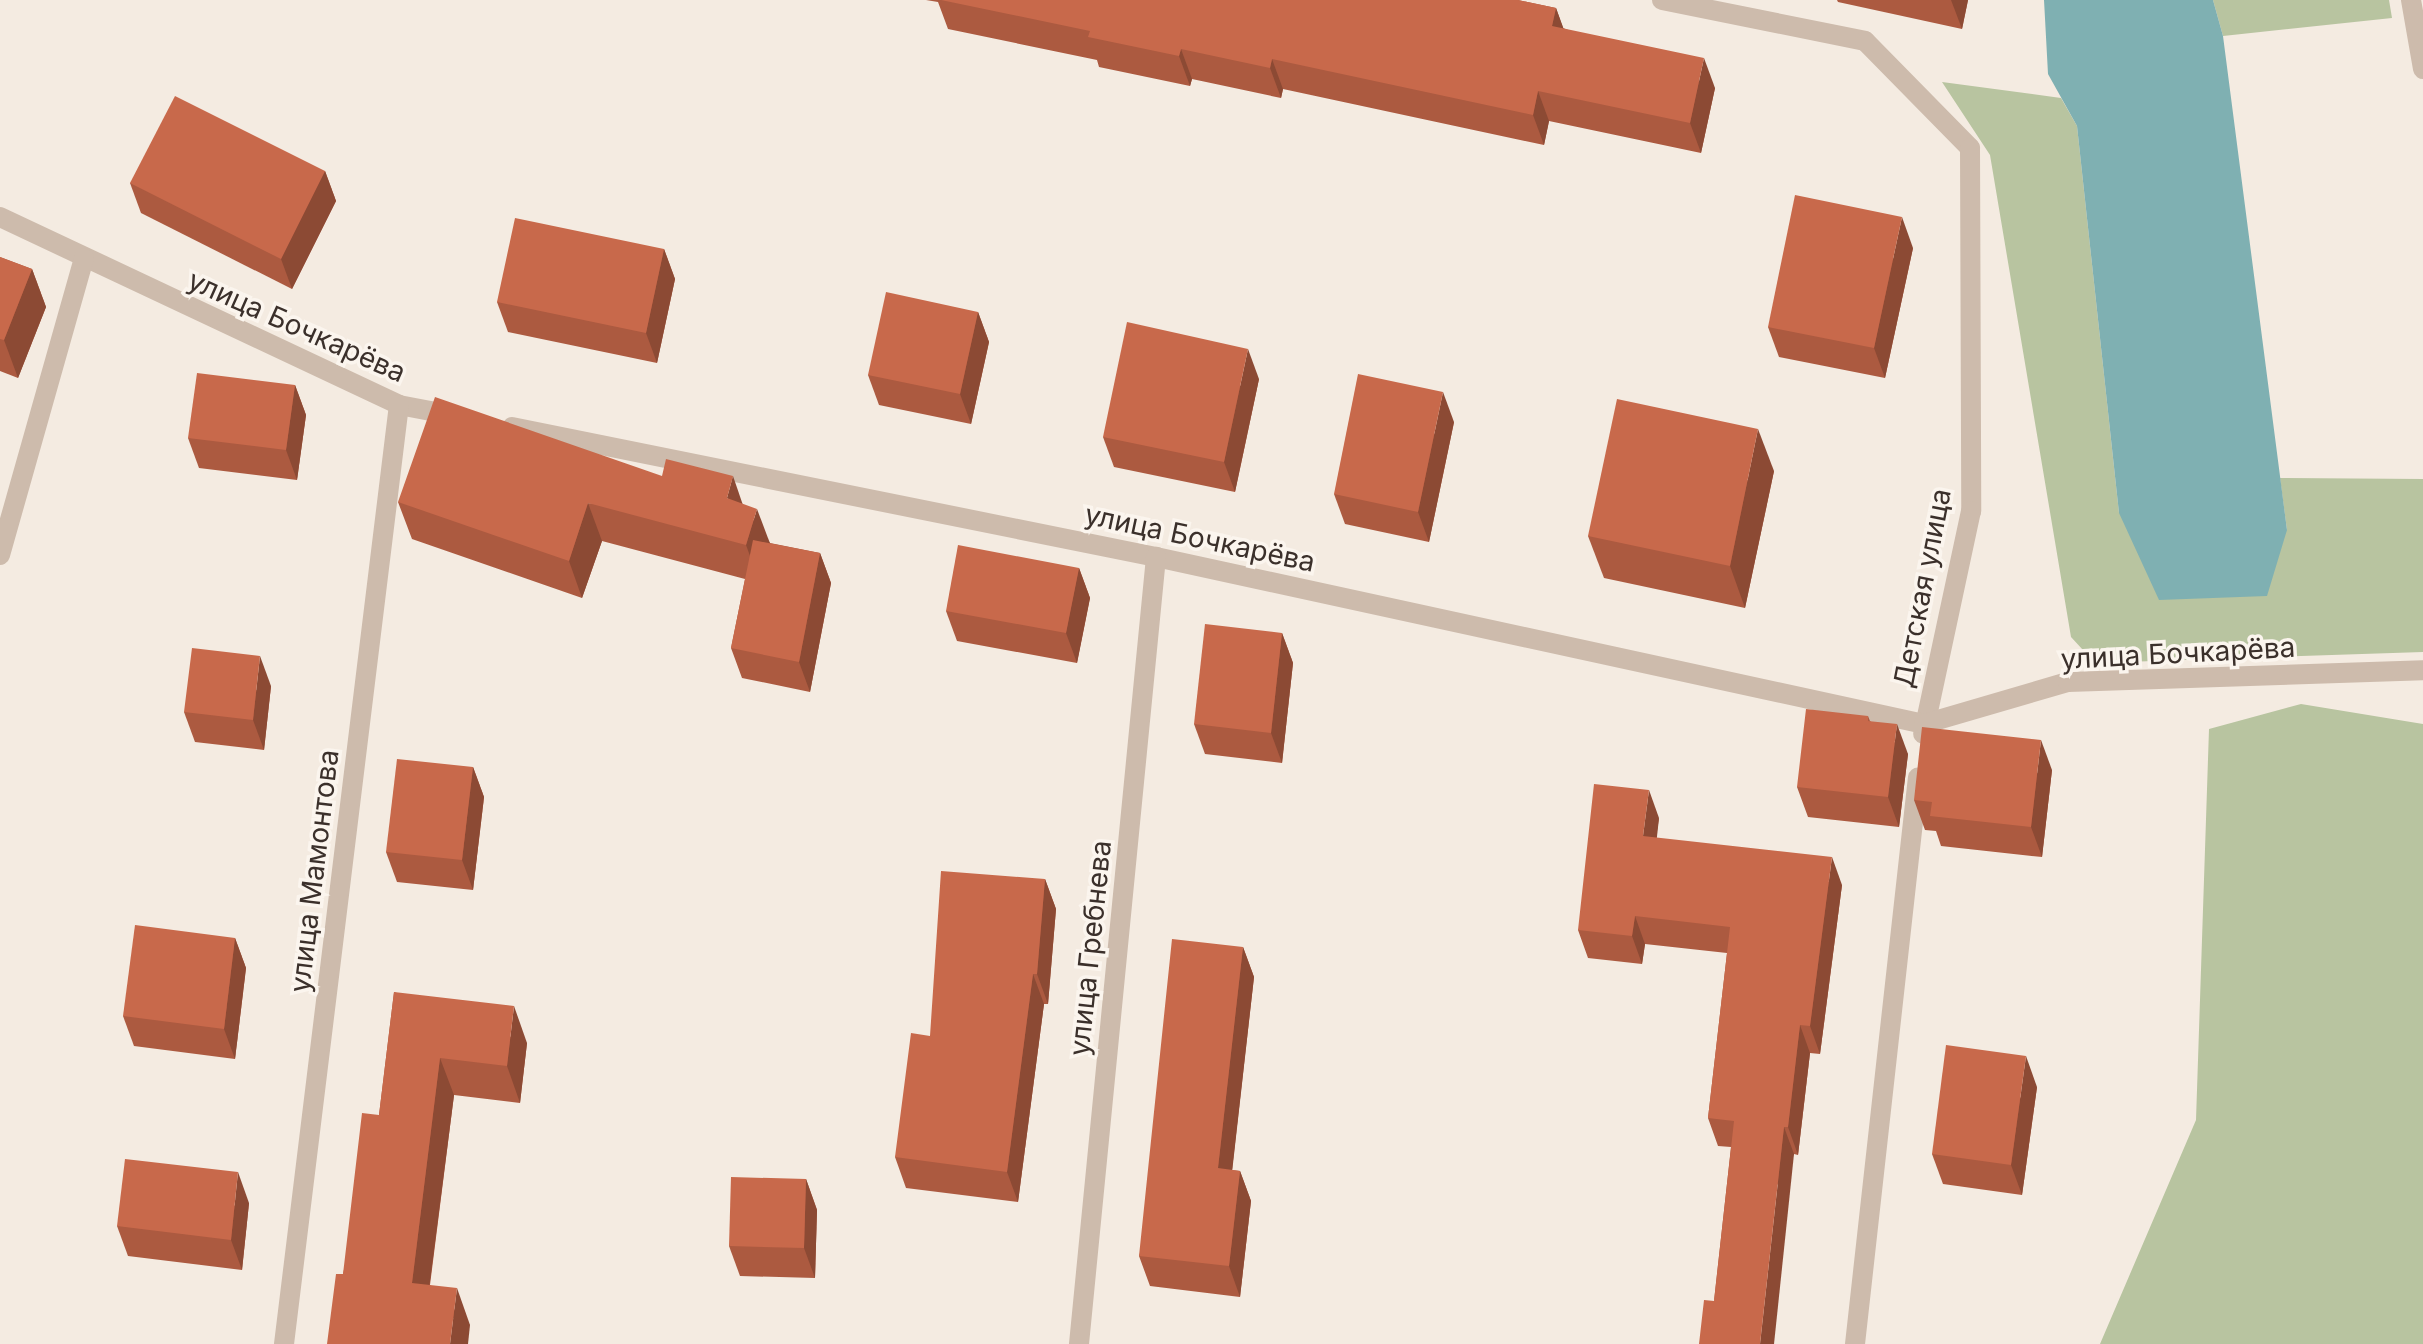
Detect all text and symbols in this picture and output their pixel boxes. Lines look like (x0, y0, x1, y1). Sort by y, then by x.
street label: улица Бочкарёва (183, 263, 411, 389)
street label: Детская улица (1886, 486, 1958, 690)
street label: улица Бочкарёва (1082, 497, 1318, 579)
street label: улица Бочкарёва (2060, 630, 2296, 676)
street label: улица Мамонтова (282, 748, 346, 994)
street label: улица Гребнева (1062, 839, 1118, 1057)

